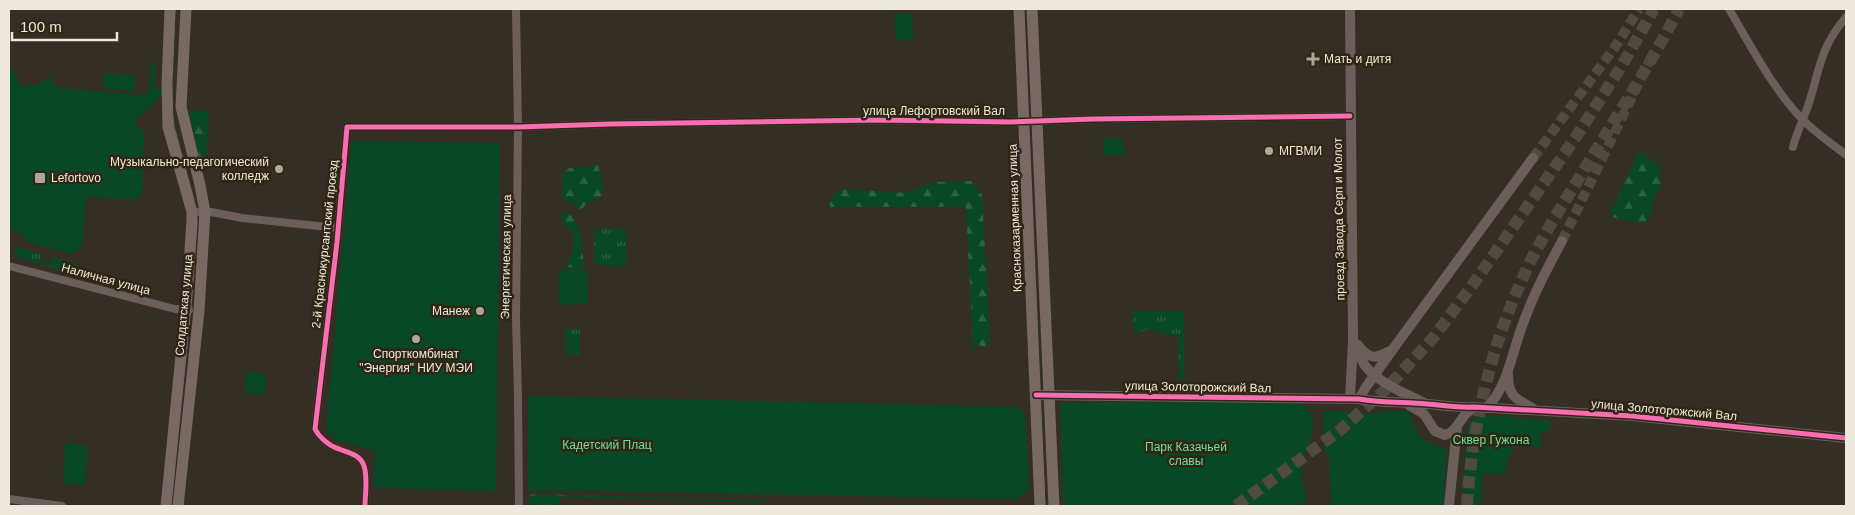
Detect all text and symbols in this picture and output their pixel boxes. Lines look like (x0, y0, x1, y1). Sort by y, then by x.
scale bar (12, 10, 118, 42)
text: 100 m (20, 18, 62, 35)
marker: Мать и дитя (1306, 52, 1320, 66)
place label: Мать и дитя (1324, 52, 1391, 66)
street label: улица Лефортовский Вал (863, 104, 1005, 118)
street label: проезд Завода Серп и Молот (1331, 137, 1347, 301)
street label: Красноказарменная улица (1005, 143, 1025, 292)
place label: МГВМИ (1279, 144, 1322, 158)
marker: МГВМИ (1263, 145, 1275, 157)
place label: Музыкально-педагогический колледж (110, 155, 269, 183)
street label: 2-й Краснокурсантский проезд (309, 159, 341, 329)
marker: Музыкально-педагогический колледж (273, 163, 285, 175)
marker: Lefortovo (33, 171, 47, 185)
place label: Lefortovo (51, 171, 101, 185)
street label: Энергетическая улица (498, 194, 514, 320)
street label: Солдатская улица (173, 253, 195, 356)
street label: Наличная улица (60, 260, 152, 298)
place label: Манеж (432, 304, 470, 318)
marker: Манеж (474, 305, 486, 317)
marker: Спорткомбинат "Энергия" НИУ МЭИ (410, 333, 422, 345)
place label: Спорткомбинат "Энергия" НИУ МЭИ (359, 347, 473, 375)
street label: улица Золоторожский Вал (1125, 379, 1271, 395)
street label: улица Золоторожский Вал (1590, 397, 1738, 423)
park label: Сквер Гужона (1453, 433, 1530, 447)
park label: Кадетский Плац (562, 438, 652, 452)
park label: Парк Казачьей славы (1145, 440, 1227, 468)

